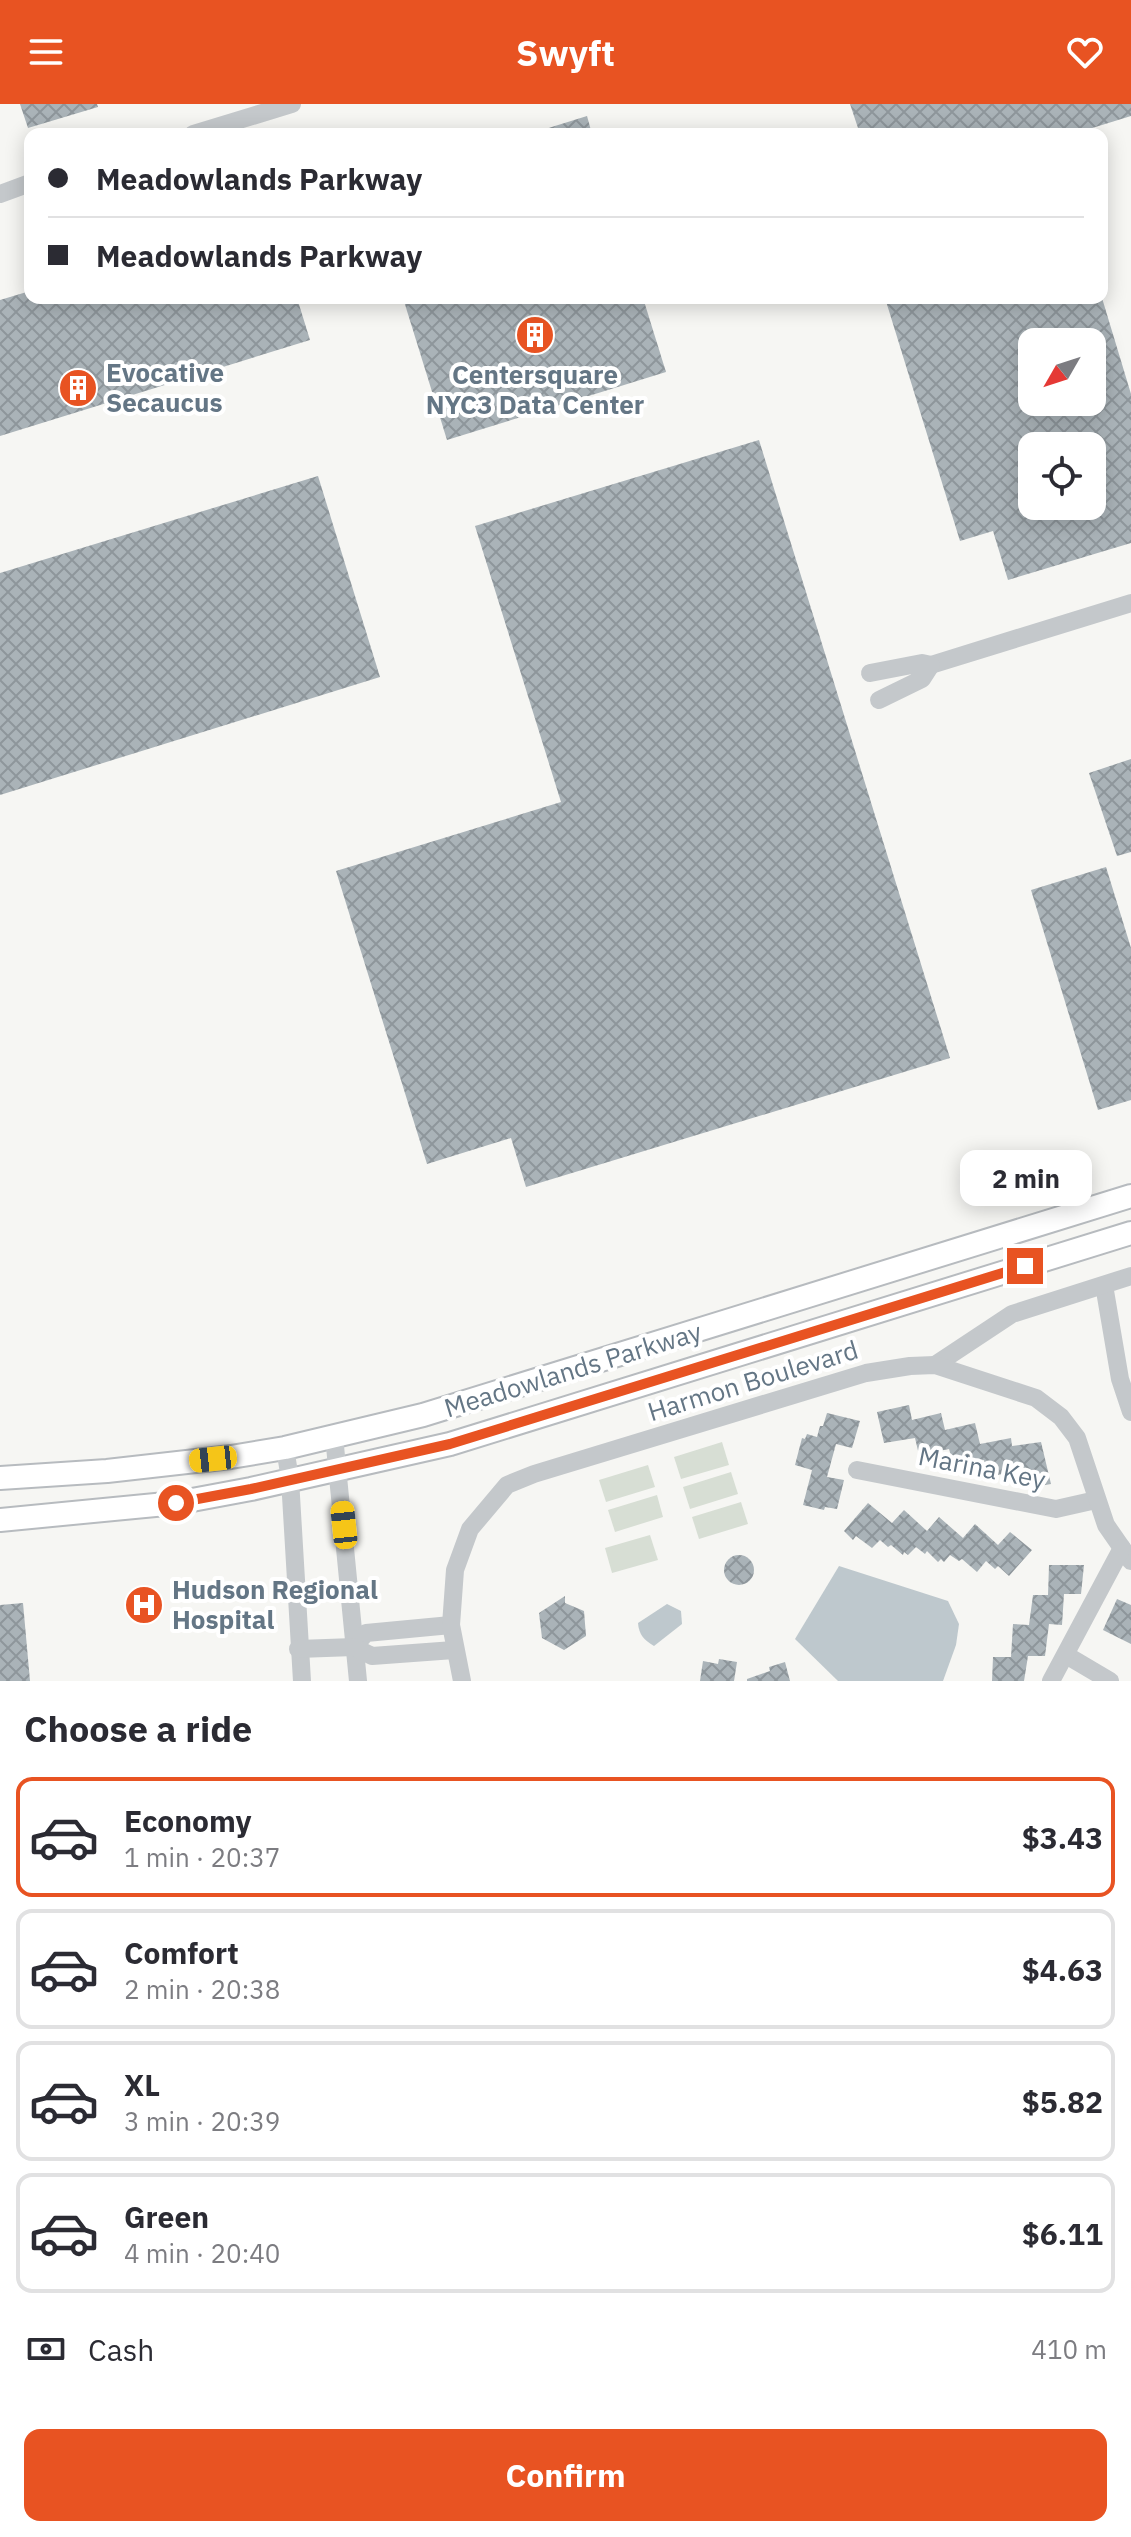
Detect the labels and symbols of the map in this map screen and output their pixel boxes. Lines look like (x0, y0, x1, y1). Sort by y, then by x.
building icon: Centersquare NYC3 Data Center (514, 314, 556, 356)
north arrow (1018, 328, 1106, 416)
place label: Evocative Secaucus (106, 355, 224, 419)
place label: Centersquare NYC3 Data Center (426, 357, 644, 421)
building icon: Evocative Secaucus (57, 367, 99, 409)
callout: 2 min (959, 1150, 1091, 1206)
route end (1007, 1248, 1043, 1284)
street label: Meadowlands Parkway (440, 1314, 706, 1424)
street label: Harmon Boulevard (643, 1332, 862, 1428)
street label: Marina Key (916, 1438, 1049, 1496)
car (188, 1445, 238, 1473)
route start (158, 1485, 194, 1521)
car (330, 1500, 358, 1550)
place label: Hudson Regional Hospital (172, 1572, 378, 1636)
hospital icon: Hudson Regional Hospital (123, 1584, 165, 1626)

